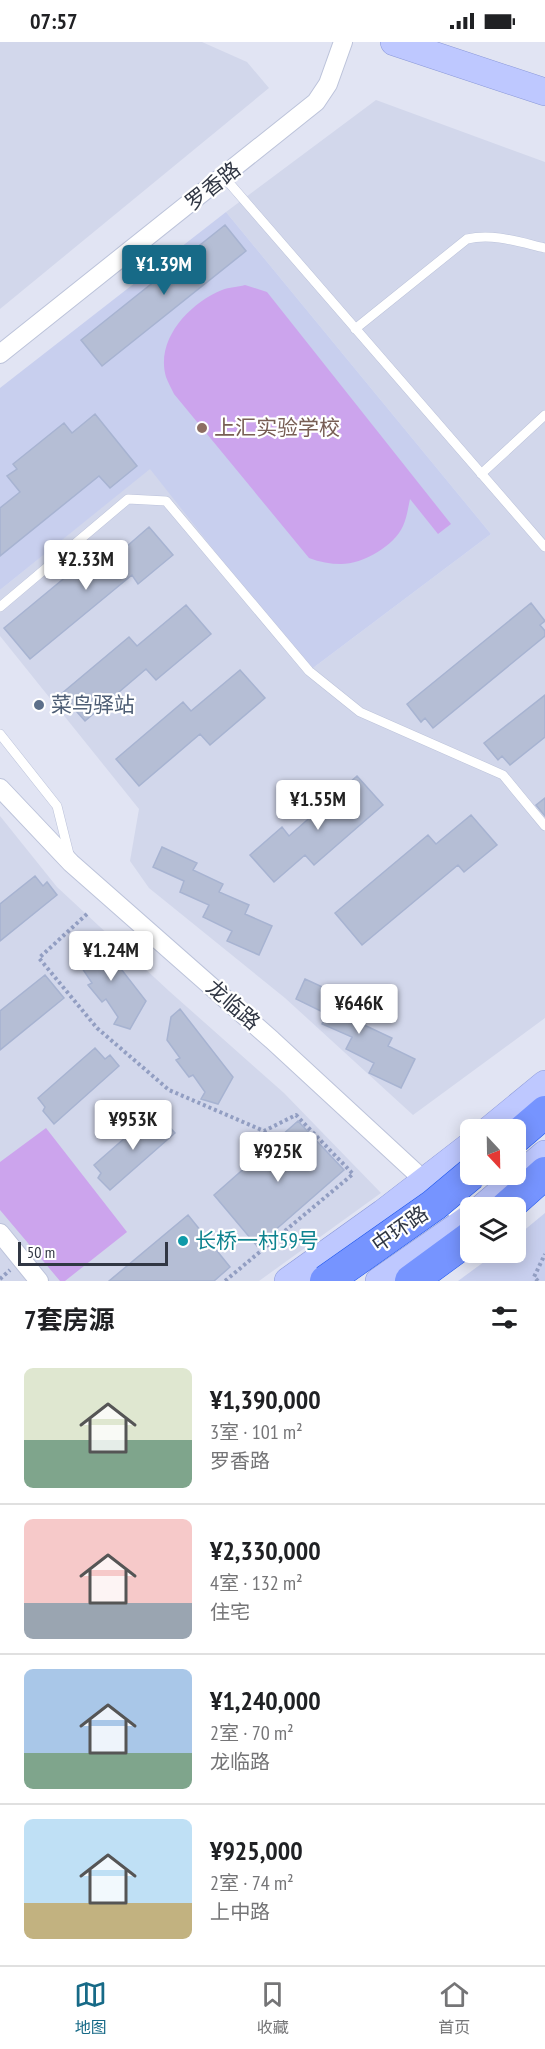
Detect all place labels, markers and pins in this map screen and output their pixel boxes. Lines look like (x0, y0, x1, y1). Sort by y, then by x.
pin: ¥1.39M (115, 245, 213, 296)
place label: 上汇实验学校 (214, 414, 340, 441)
marker: 上汇实验学校 (195, 421, 209, 435)
pin: ¥2.33M (37, 540, 135, 591)
place label: 菜鸟驿站 (51, 691, 135, 718)
marker: 菜鸟驿站 (32, 698, 46, 712)
pin: ¥1.55M (269, 780, 367, 831)
pin: ¥1.24M (62, 931, 160, 982)
pin: ¥646K (317, 984, 401, 1035)
pin: ¥953K (91, 1100, 175, 1151)
pin: ¥925K (236, 1132, 320, 1183)
place label: 长桥一村59号 (195, 1227, 319, 1254)
marker: 长桥一村59号 (176, 1234, 190, 1248)

